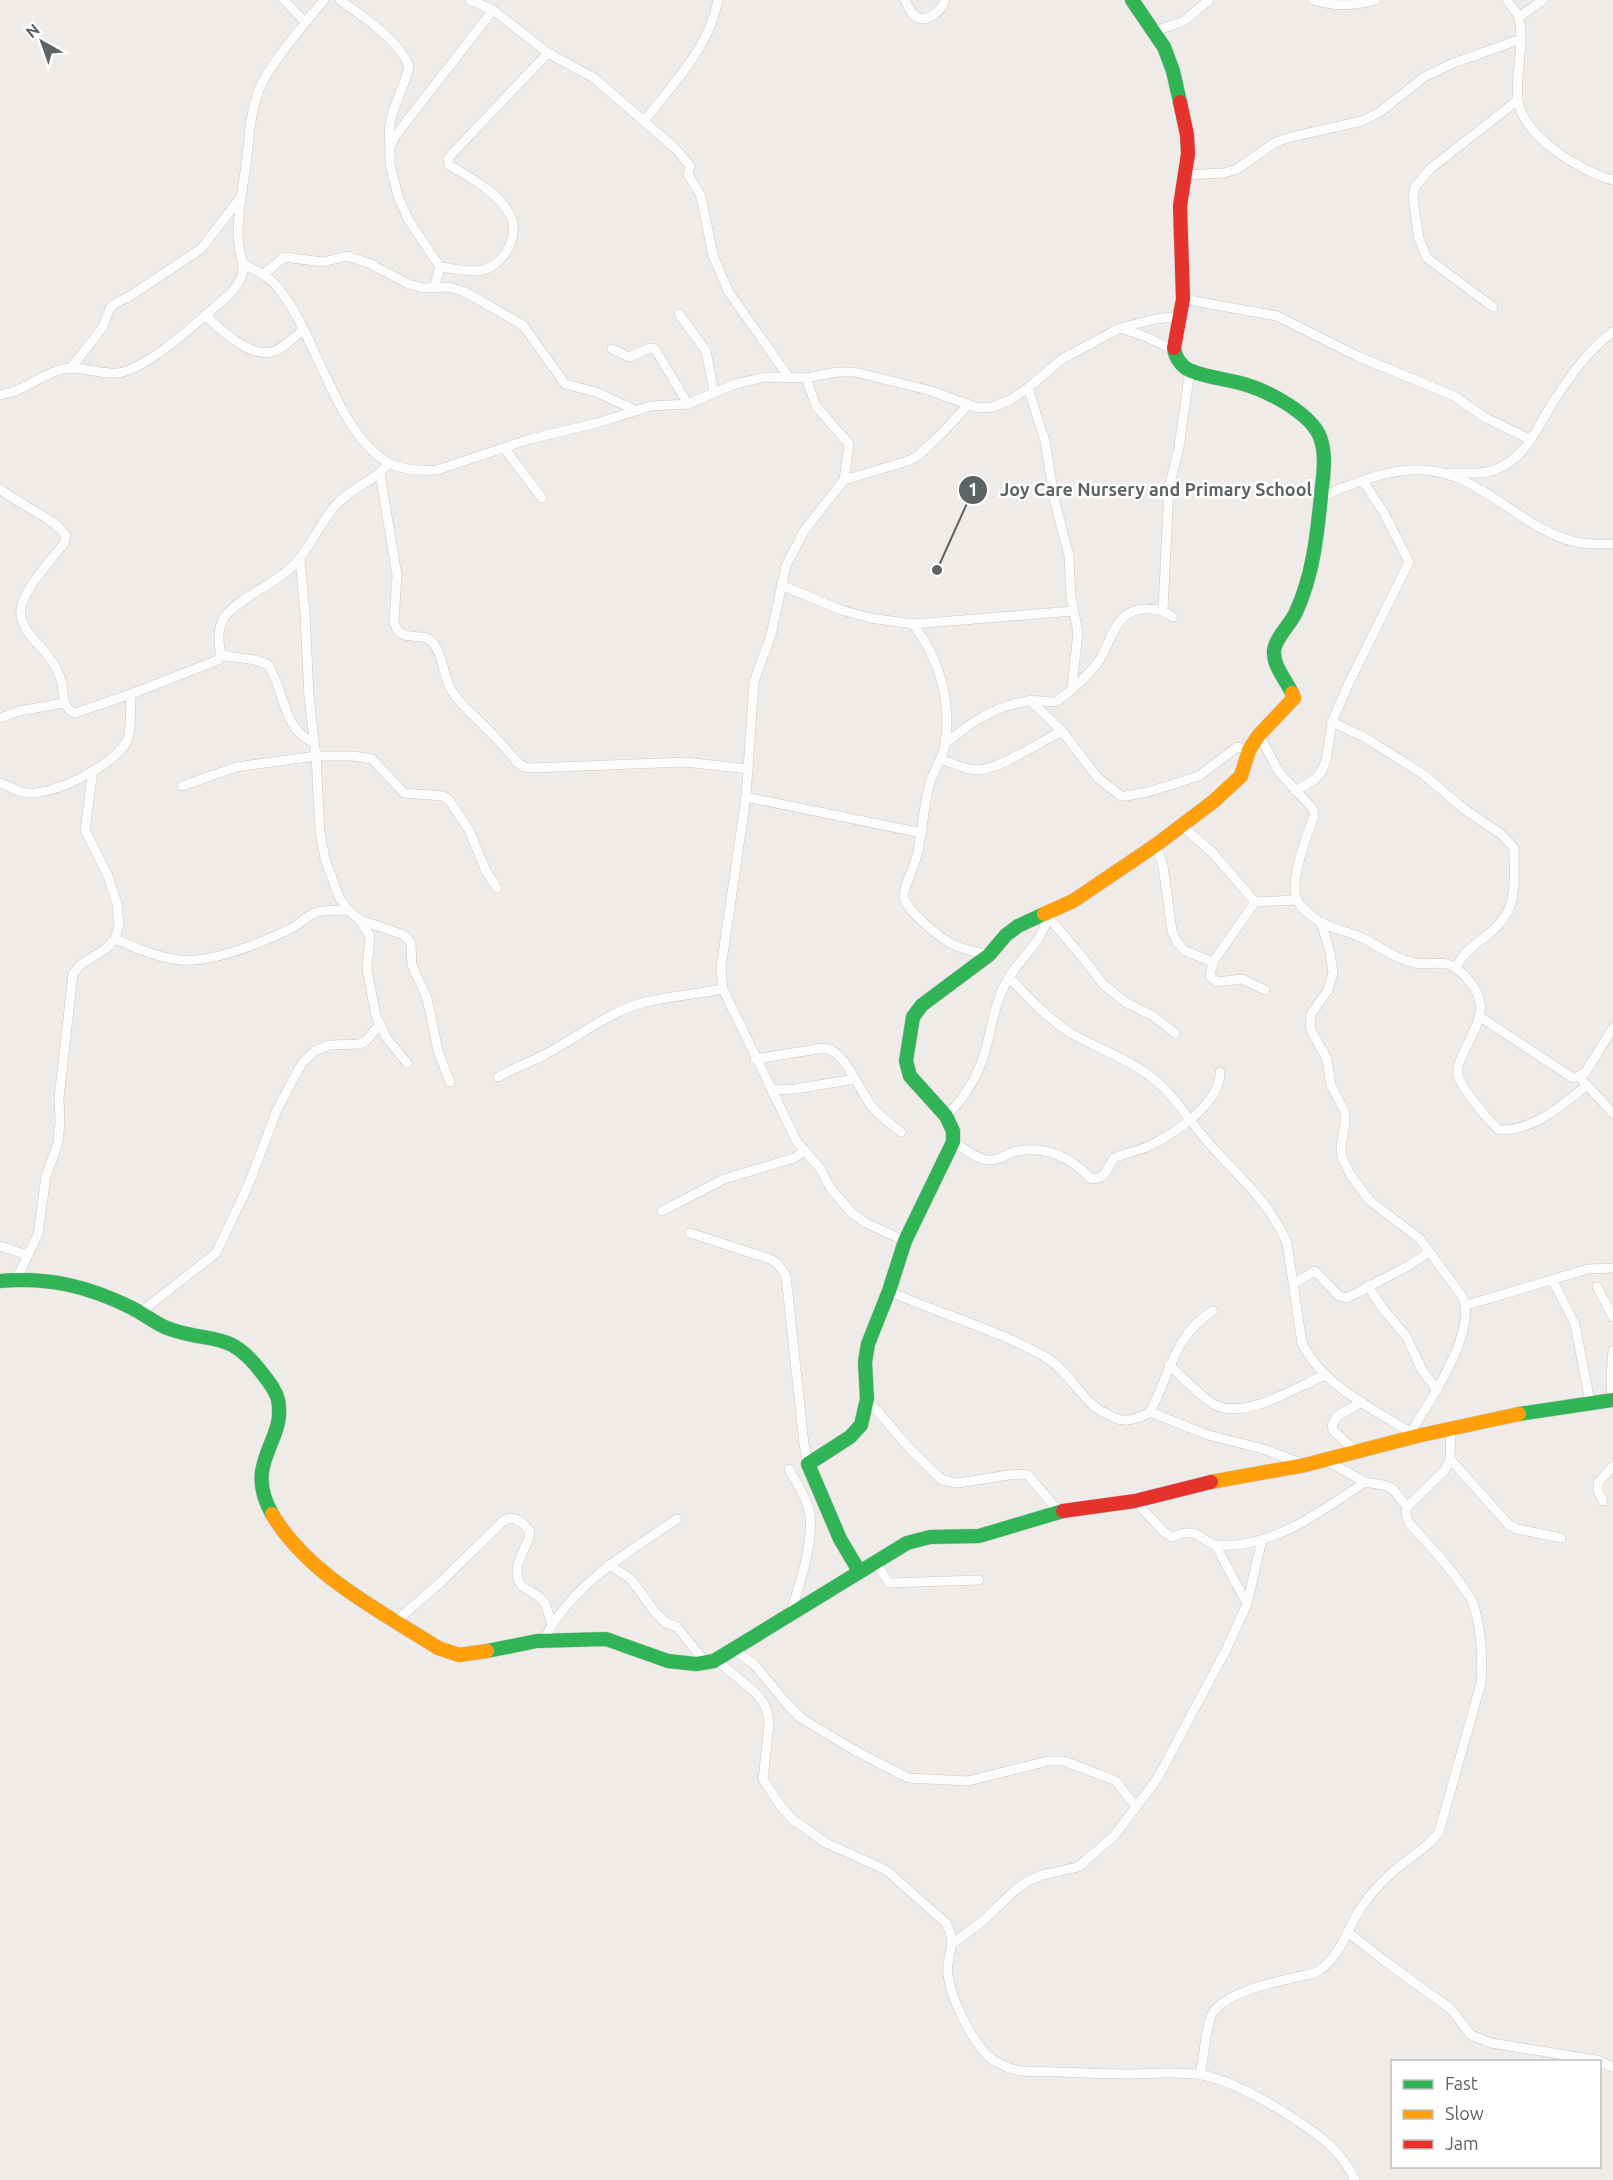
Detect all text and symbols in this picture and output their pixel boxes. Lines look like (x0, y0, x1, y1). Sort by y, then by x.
north arrow (12, 12, 72, 72)
text: N (22, 20, 43, 41)
callout: Joy Care Nursery and Primary School (958, 472, 1324, 508)
text: 1 (968, 479, 978, 499)
text: Joy Care Nursery and Primary School (1000, 479, 1313, 499)
legend (1391, 2060, 1601, 2168)
text: Fast (1445, 2073, 1478, 2093)
text: Slow (1445, 2103, 1484, 2123)
text: Jam (1445, 2133, 1479, 2153)

